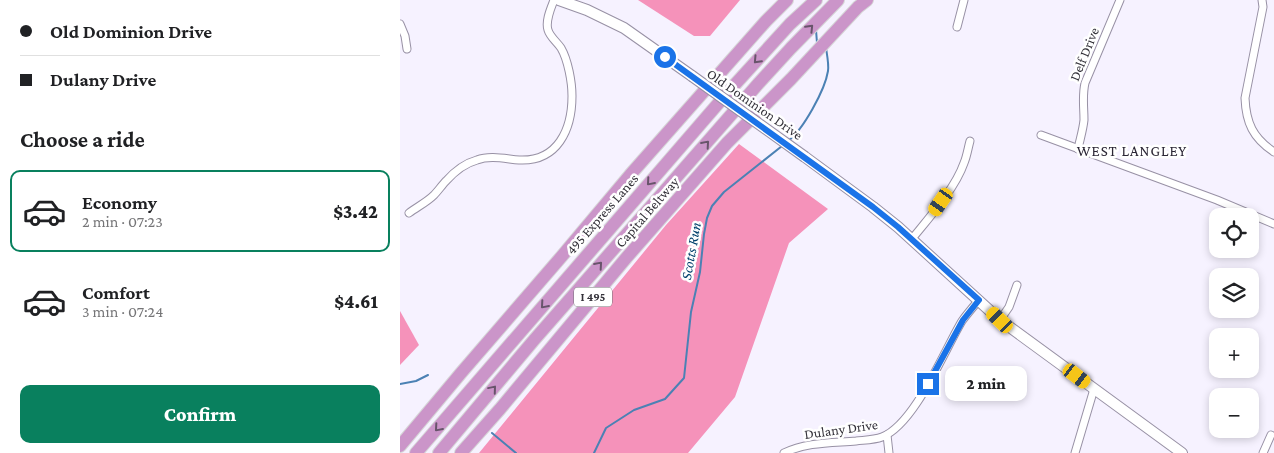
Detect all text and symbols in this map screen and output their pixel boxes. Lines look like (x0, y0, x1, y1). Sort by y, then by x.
text: Old Dominion Drive (50, 21, 212, 42)
one-way arrow (804, 24, 813, 33)
street label: Delf Drive (1066, 25, 1102, 83)
route start (654, 46, 676, 68)
one-way arrow (754, 54, 763, 63)
street label: Old Dominion Drive (704, 65, 806, 143)
text: Dulany Drive (50, 69, 156, 90)
text: Choose a ride (20, 127, 145, 152)
one-way arrow (701, 140, 710, 149)
district label: WEST LANGLEY (1077, 143, 1187, 159)
street label: 495 Express Lanes (563, 170, 641, 258)
street label: Capital Beltway (612, 173, 682, 251)
one-way arrow (647, 176, 656, 185)
car (926, 185, 955, 219)
icon: car (22, 189, 67, 234)
text: Economy (82, 192, 157, 213)
text: $3.42 (333, 201, 378, 222)
map controls (1209, 208, 1259, 438)
button: locate (1209, 208, 1259, 258)
text: 2 min · 07:23 (82, 213, 163, 230)
water label: Scotts Run (678, 221, 704, 281)
one-way arrow (593, 262, 602, 271)
button: layers (1209, 268, 1259, 318)
icon: car (22, 279, 67, 324)
text: Comfort (82, 282, 150, 303)
road number: I 495 (574, 288, 612, 306)
text: $4.61 (334, 291, 378, 312)
one-way arrow (541, 299, 550, 308)
text: 3 min · 07:24 (82, 303, 163, 320)
car (983, 304, 1016, 336)
button: + (1209, 328, 1259, 378)
car (1060, 361, 1093, 391)
callout: 2 min (946, 366, 1028, 402)
route end (917, 373, 939, 395)
text: 2 min (966, 375, 1006, 392)
button: Confirm (20, 385, 380, 443)
one-way arrow (487, 385, 496, 394)
button: − (1209, 388, 1259, 438)
street label: Dulany Drive (803, 416, 879, 442)
one-way arrow (435, 422, 444, 431)

